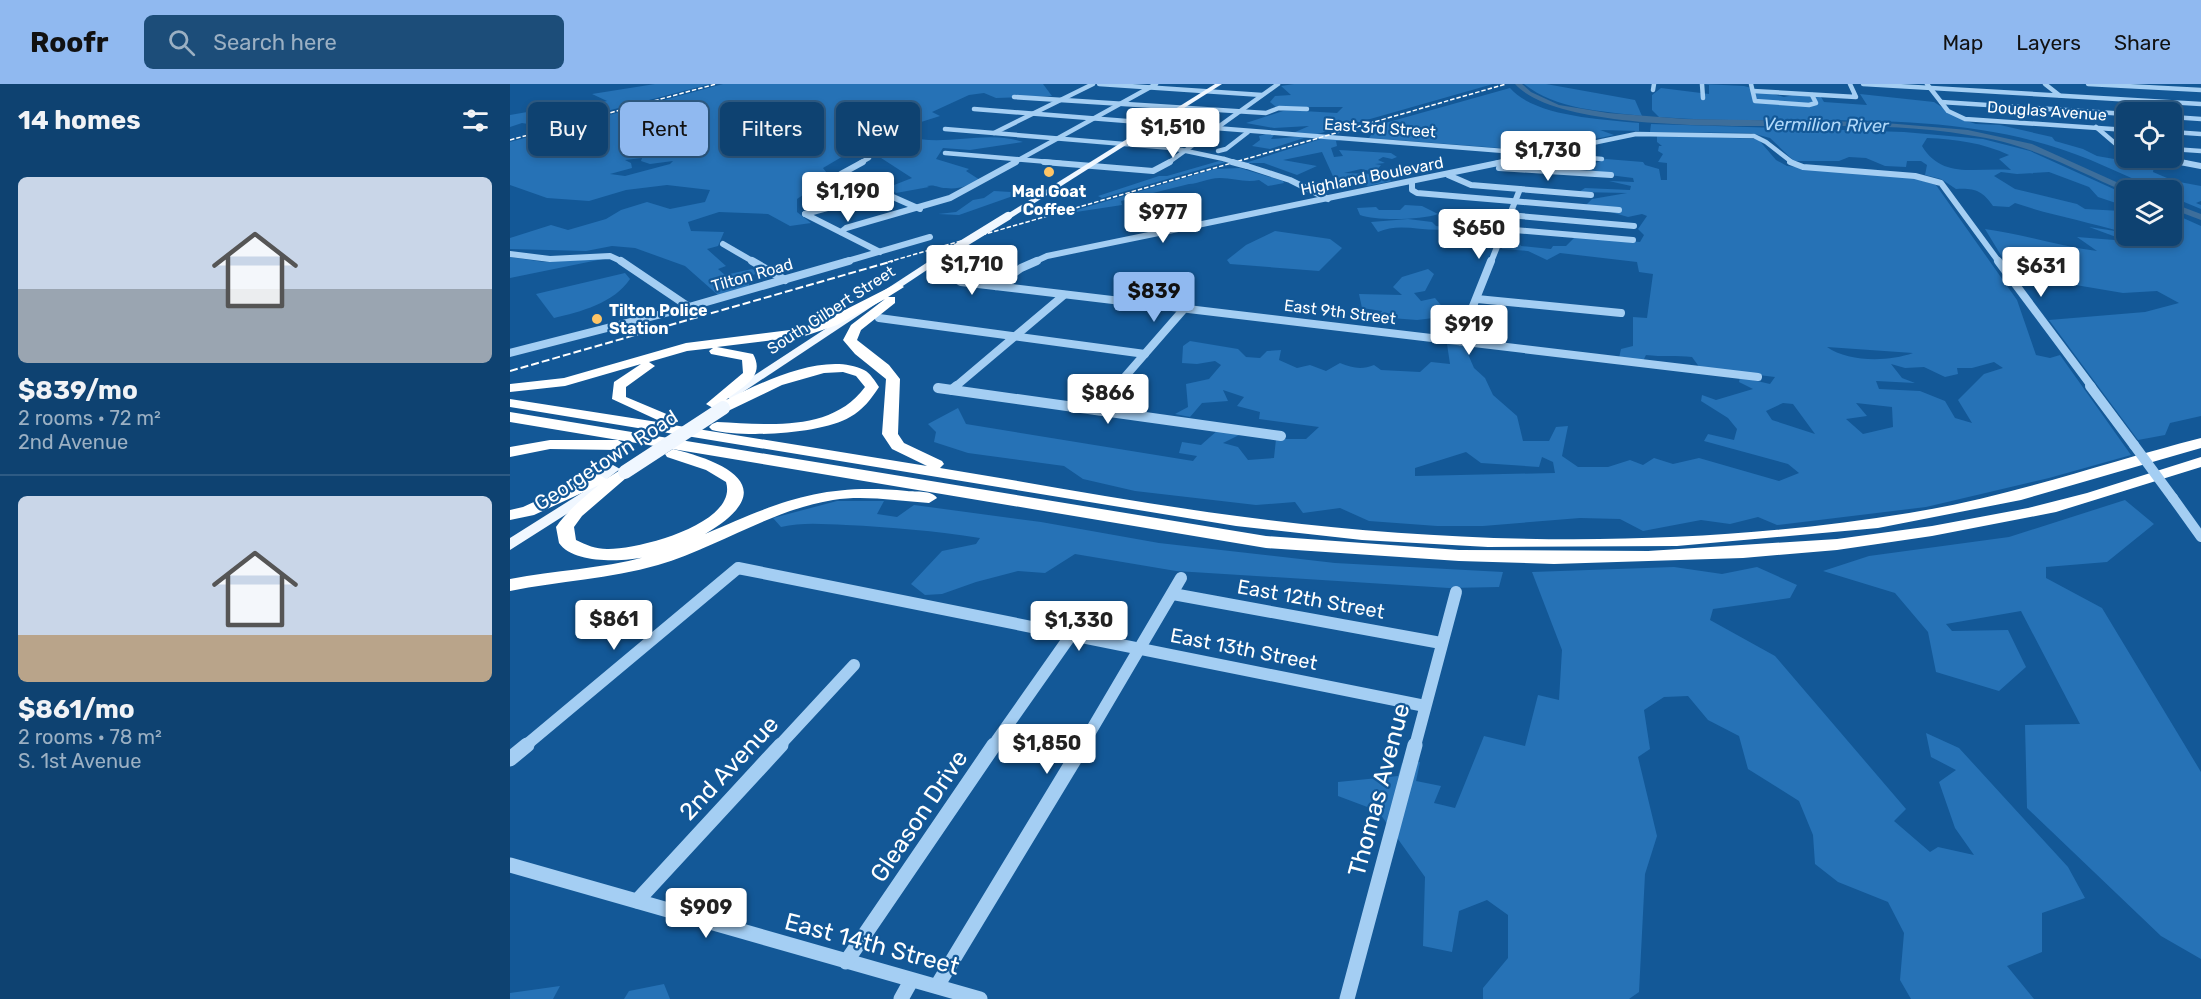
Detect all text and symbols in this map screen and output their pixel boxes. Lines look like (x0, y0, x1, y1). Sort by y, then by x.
search box (144, 15, 564, 69)
text: Roofr (30, 26, 108, 59)
icon: search (165, 26, 198, 59)
text: Search here (213, 29, 337, 56)
text: Map (1942, 30, 1983, 55)
text: Layers (2016, 30, 2081, 55)
text: Share (2114, 30, 2171, 55)
street label: Douglas Avenue (1987, 97, 2107, 125)
chip: Buy (528, 102, 608, 156)
chip: Rent (620, 102, 708, 156)
chip: Filters (720, 102, 824, 156)
chip: New (836, 102, 920, 156)
map controls (2116, 102, 2182, 246)
button: locate (2116, 102, 2182, 168)
icon: filters (459, 104, 492, 137)
text: 14 homes (18, 105, 141, 136)
pin: $1,510 (1124, 108, 1222, 159)
water label: Vermilion River (1763, 113, 1890, 137)
text: $1,510 (1140, 115, 1206, 139)
street label: East 3rd Street (1323, 115, 1437, 141)
pin: $1,730 (1499, 131, 1597, 182)
text: $1,730 (1515, 138, 1581, 162)
street label: Highland Boulevard (1299, 153, 1445, 199)
marker: Mad Goat Coffee (1042, 165, 1056, 179)
pin: $1,190 (799, 172, 897, 223)
text: $1,190 (816, 179, 880, 203)
button: layers (2116, 180, 2182, 246)
place label: Mad Goat Coffee (1012, 182, 1087, 219)
pin: $977 (1127, 193, 1199, 244)
text: $977 (1138, 200, 1188, 224)
pin: $650 (1443, 209, 1515, 260)
icon: home (201, 216, 309, 324)
text: $650 (1453, 216, 1505, 240)
pin: $1,710 (923, 245, 1021, 296)
pin: $631 (2005, 247, 2077, 298)
text: $1,710 (940, 252, 1004, 276)
street label: Tilton Road (709, 254, 795, 296)
text: $631 (2016, 254, 2066, 278)
street label: South Gilbert Street (764, 262, 898, 358)
pin: $839 (1118, 272, 1190, 323)
text: $839 (1128, 279, 1180, 303)
street label: East 9th Street (1283, 296, 1397, 328)
place label: Tilton Police Station (609, 301, 708, 338)
pin: $919 (1433, 305, 1505, 356)
marker: Tilton Police Station (590, 312, 604, 326)
text: $919 (1445, 312, 1493, 336)
pin: $866 (1072, 374, 1144, 425)
text: $839/mo (18, 375, 138, 406)
text: $866 (1082, 381, 1134, 405)
street label: Georgetown Road (530, 405, 682, 515)
text: 2 rooms · 72 m² (18, 406, 161, 430)
text: 2nd Avenue (18, 430, 128, 454)
icon: home (201, 535, 309, 643)
street label: East 12th Street (1236, 574, 1387, 624)
pin: $861 (578, 600, 650, 651)
pin: $1,330 (1030, 601, 1128, 652)
text: $861 (589, 607, 639, 631)
text: $1,330 (1045, 608, 1113, 632)
street label: East 13th Street (1168, 623, 1320, 675)
text: $861/mo (18, 694, 135, 725)
street label: Thomas Avenue (1342, 700, 1416, 880)
street label: 2nd Avenue (674, 710, 784, 826)
pin: $1,850 (998, 724, 1096, 775)
text: 2 rooms · 78 m² (18, 725, 162, 749)
text: $1,850 (1013, 731, 1081, 755)
street label: Gleason Drive (865, 745, 973, 887)
text: S. 1st Avenue (18, 749, 141, 773)
pin: $909 (670, 888, 742, 939)
text: $909 (680, 895, 732, 919)
street label: East 14th Street (782, 907, 962, 981)

